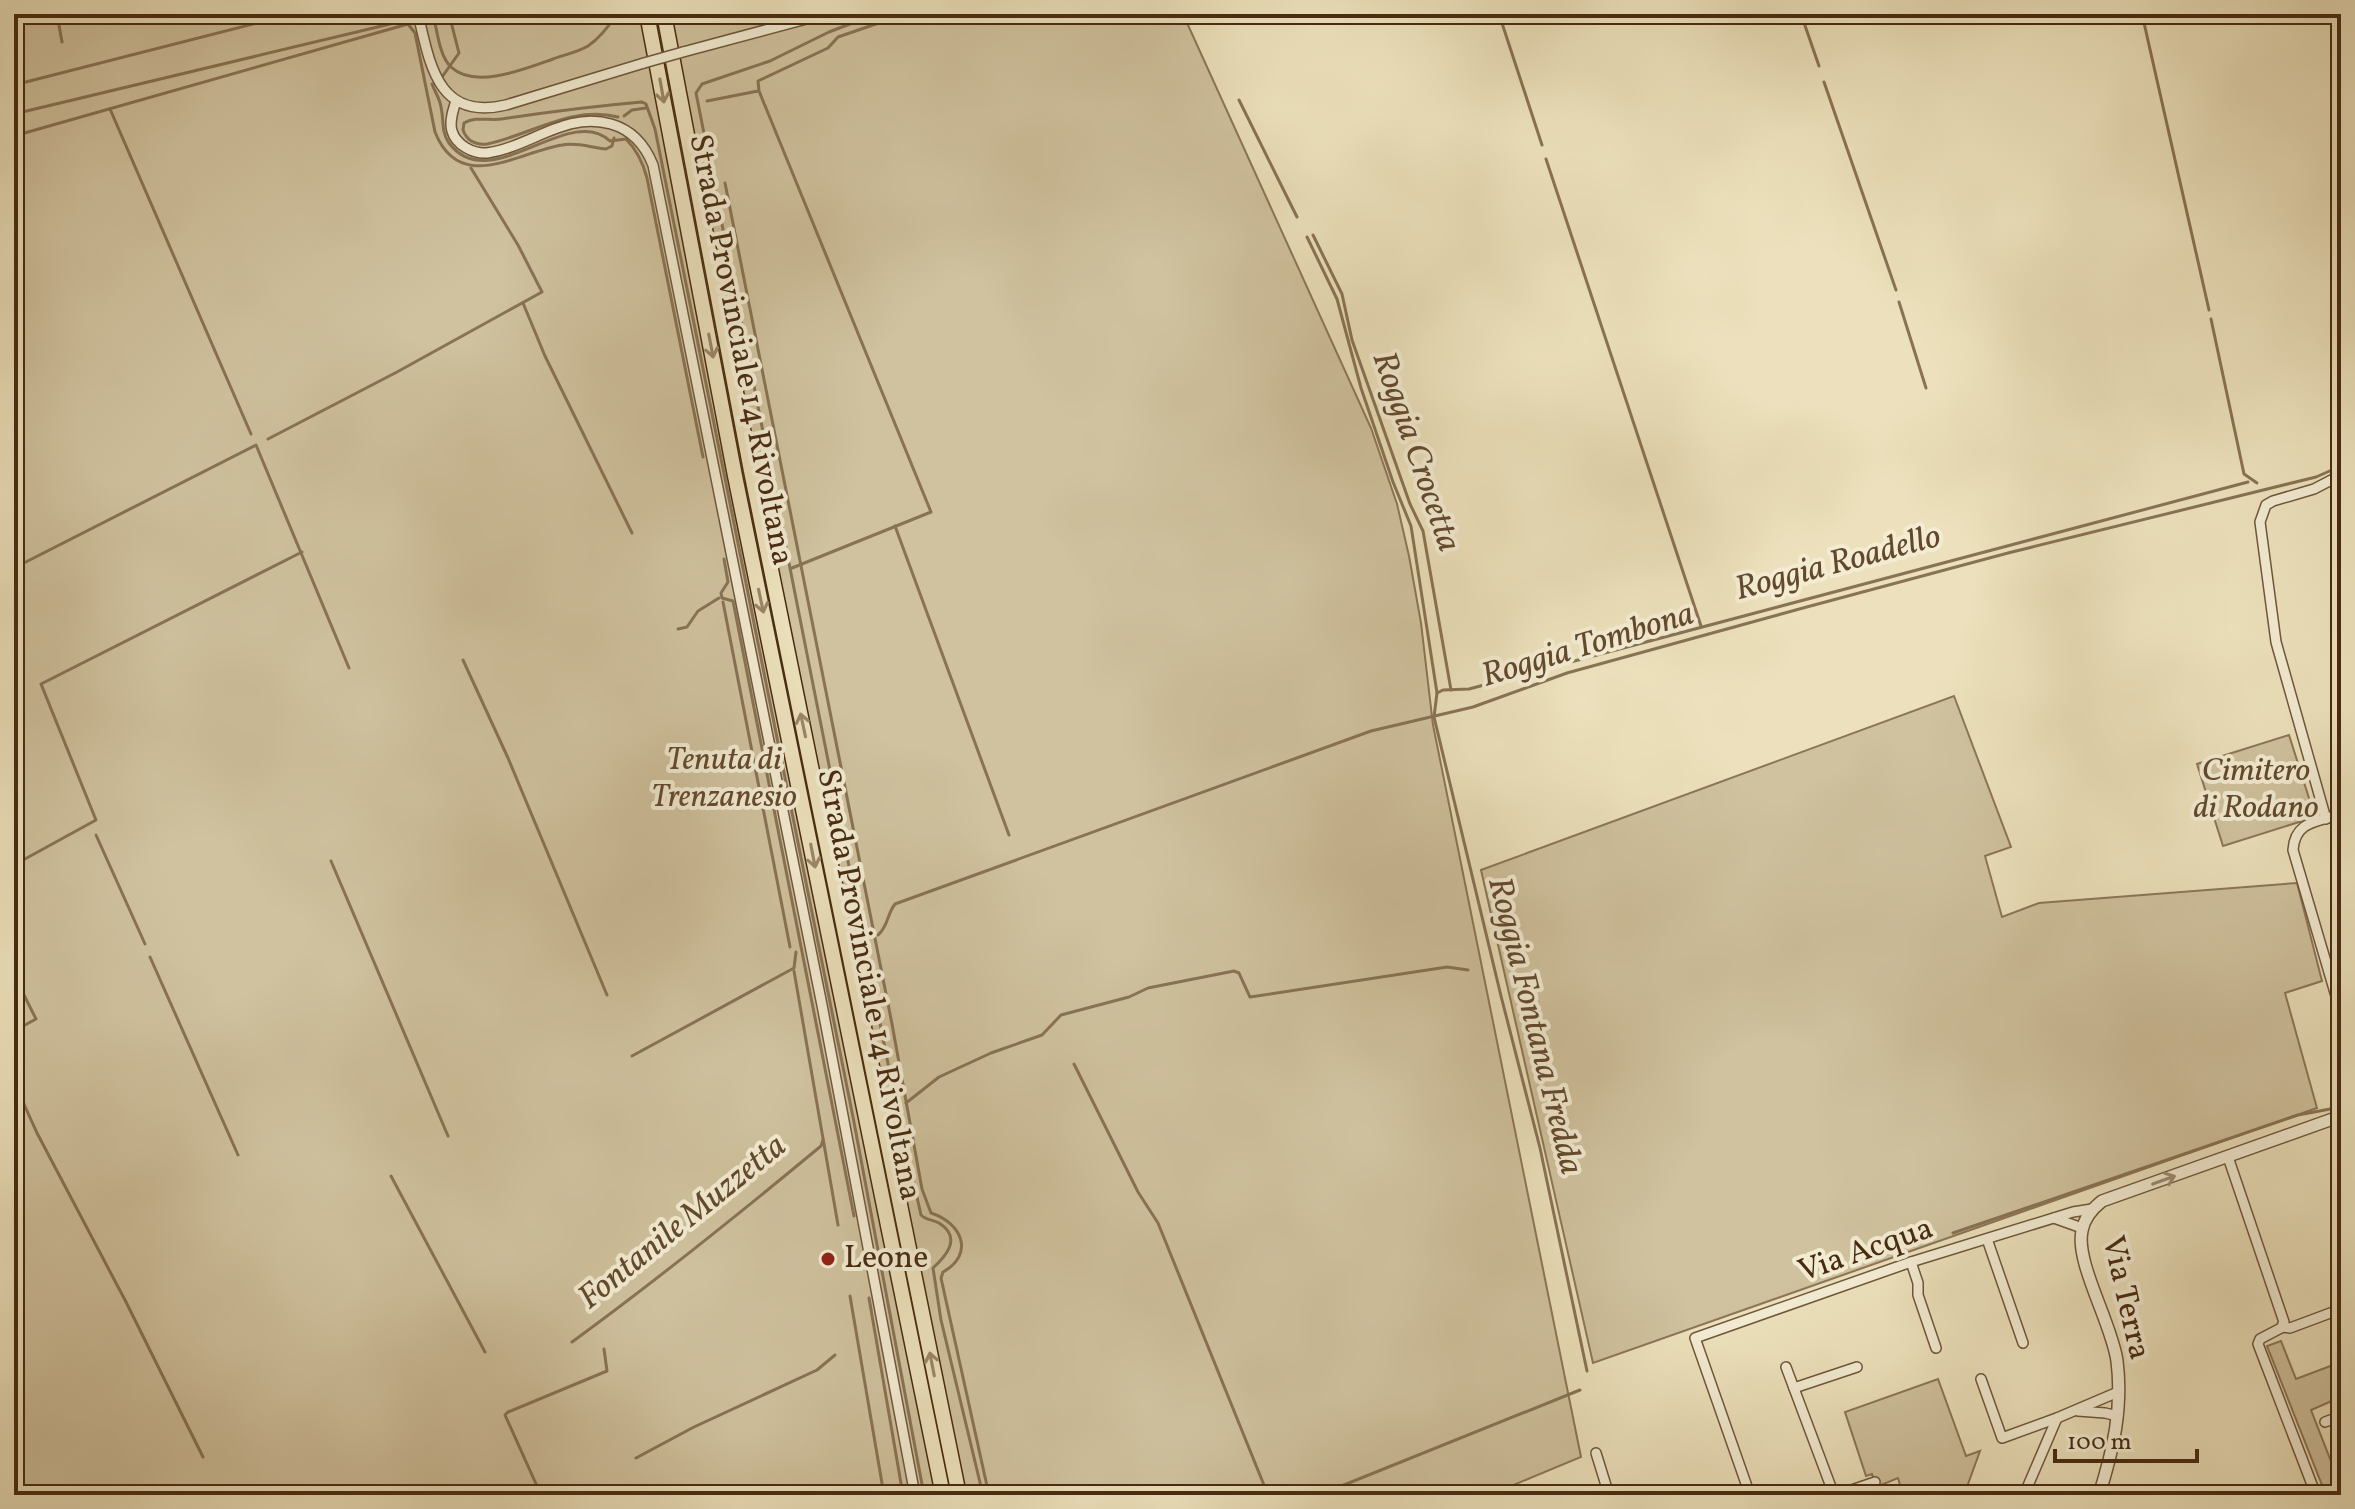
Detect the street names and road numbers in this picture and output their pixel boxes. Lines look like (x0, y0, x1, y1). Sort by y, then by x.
street label: Strada Provinciale 14 Rivoltana (677, 131, 803, 569)
street label: Strada Provinciale 14 Rivoltana (805, 766, 931, 1204)
street label: Via Acqua (1793, 1207, 1939, 1295)
street label: Via Terra (2089, 1232, 2161, 1364)

